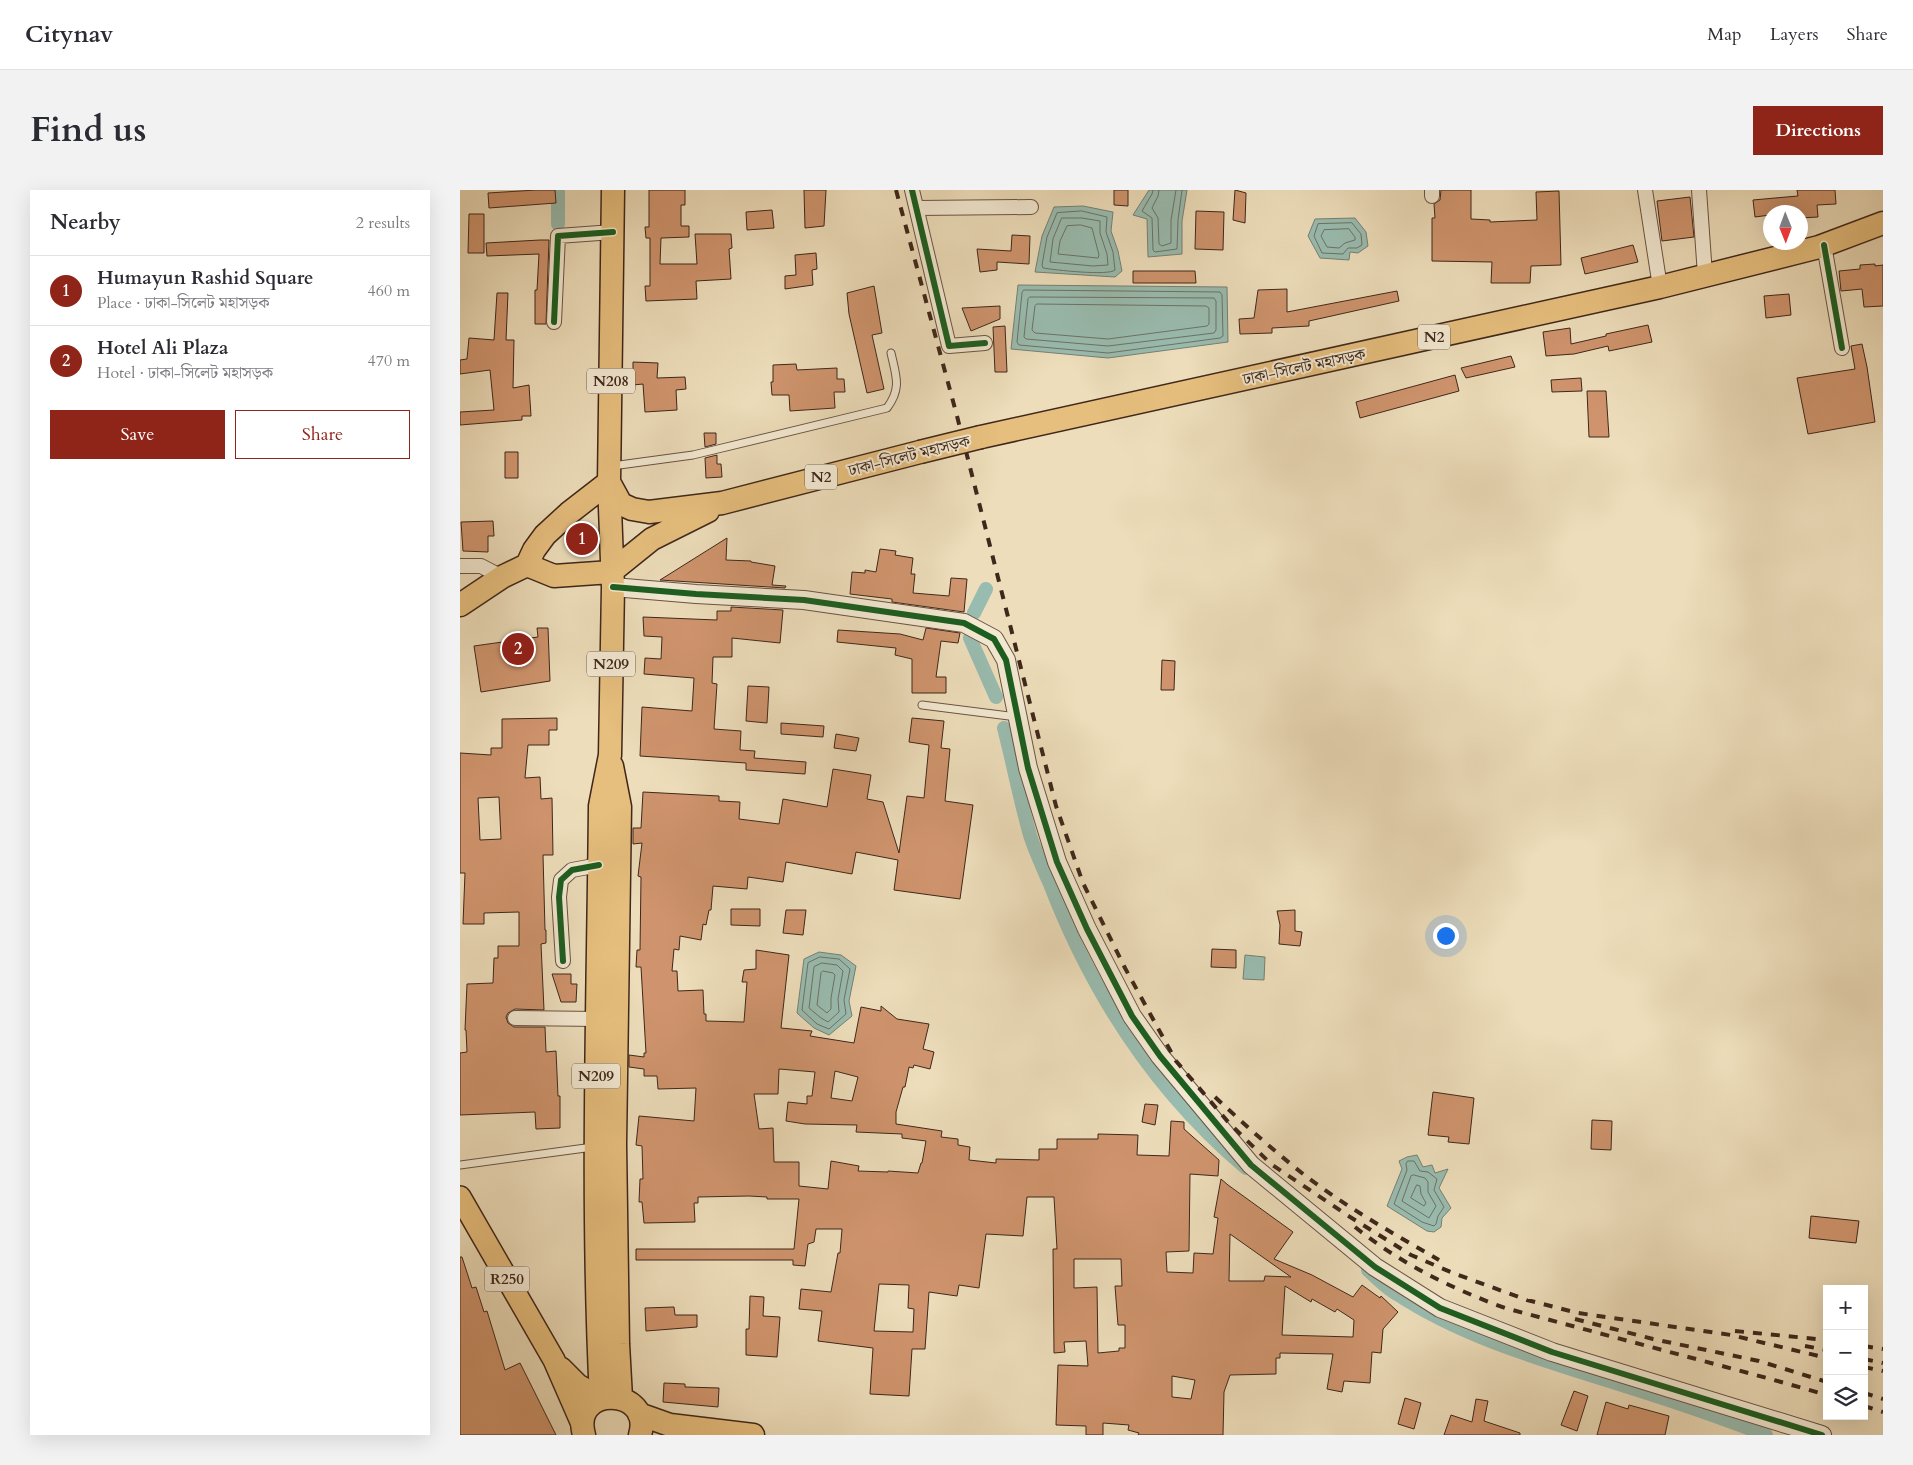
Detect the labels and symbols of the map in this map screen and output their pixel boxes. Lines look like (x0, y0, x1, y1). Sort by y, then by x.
north arrow (1763, 205, 1808, 250)
road number: N2 (1418, 324, 1450, 350)
street label: ঢাকা-সিলেট মহাসড়ক (1240, 343, 1368, 391)
road number: N208 (587, 368, 635, 394)
street label: ঢাকা-সিলেট মহাসড়ক (845, 430, 973, 482)
road number: N2 (805, 464, 837, 490)
pin: 1 (566, 520, 598, 558)
pin: 2 (502, 630, 534, 668)
road number: N209 (587, 652, 635, 676)
your location (1433, 923, 1459, 949)
road number: N209 (572, 1064, 620, 1088)
road number: R250 (484, 1266, 530, 1292)

